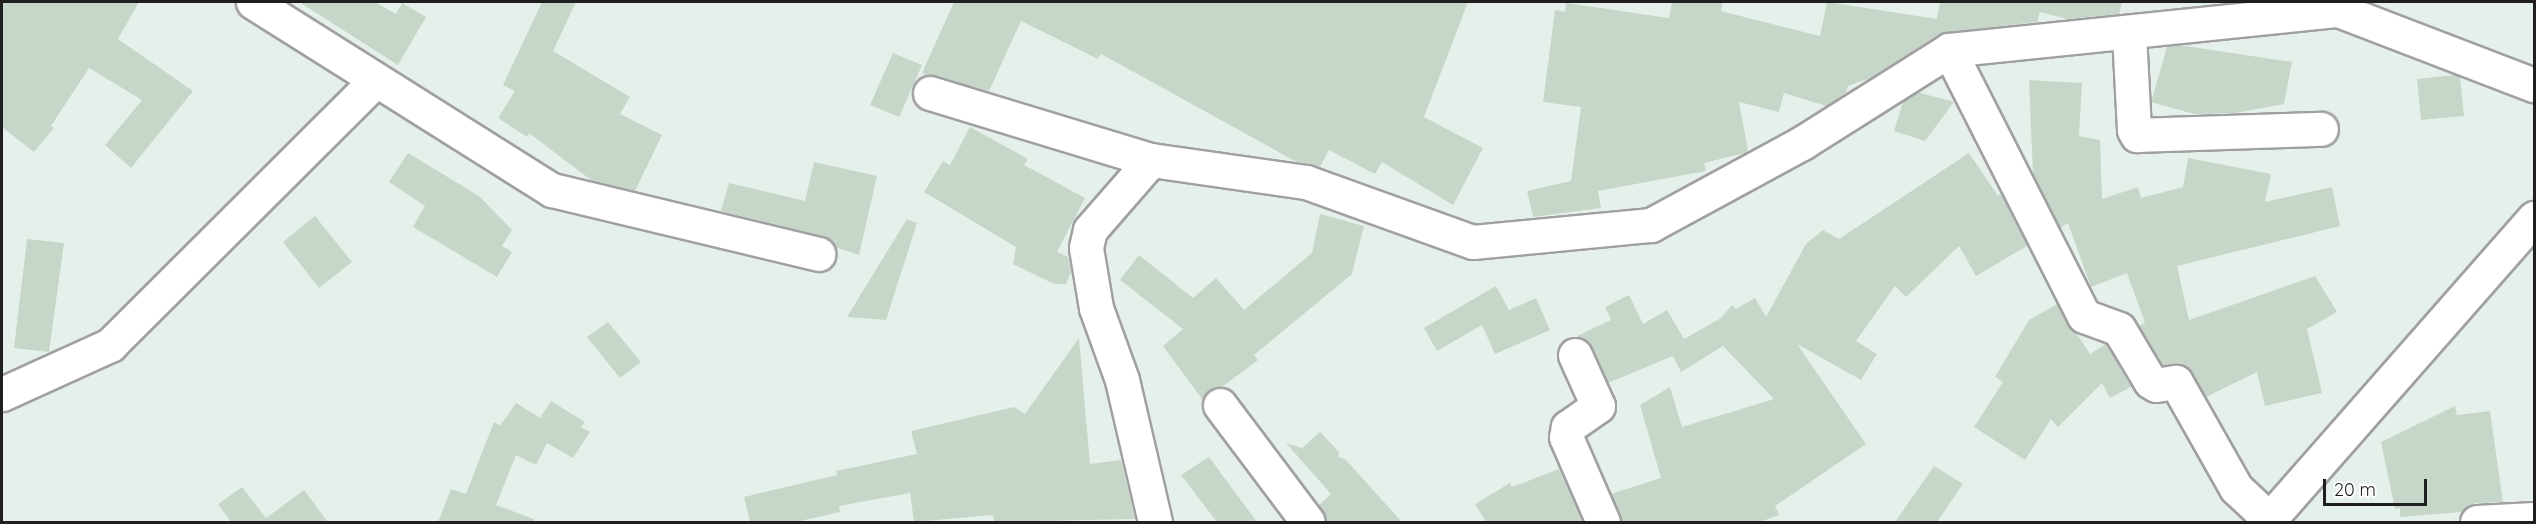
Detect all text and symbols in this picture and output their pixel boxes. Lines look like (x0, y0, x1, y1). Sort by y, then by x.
scale bar (2326, 467, 2430, 505)
text: 20 m (2334, 478, 2376, 501)

